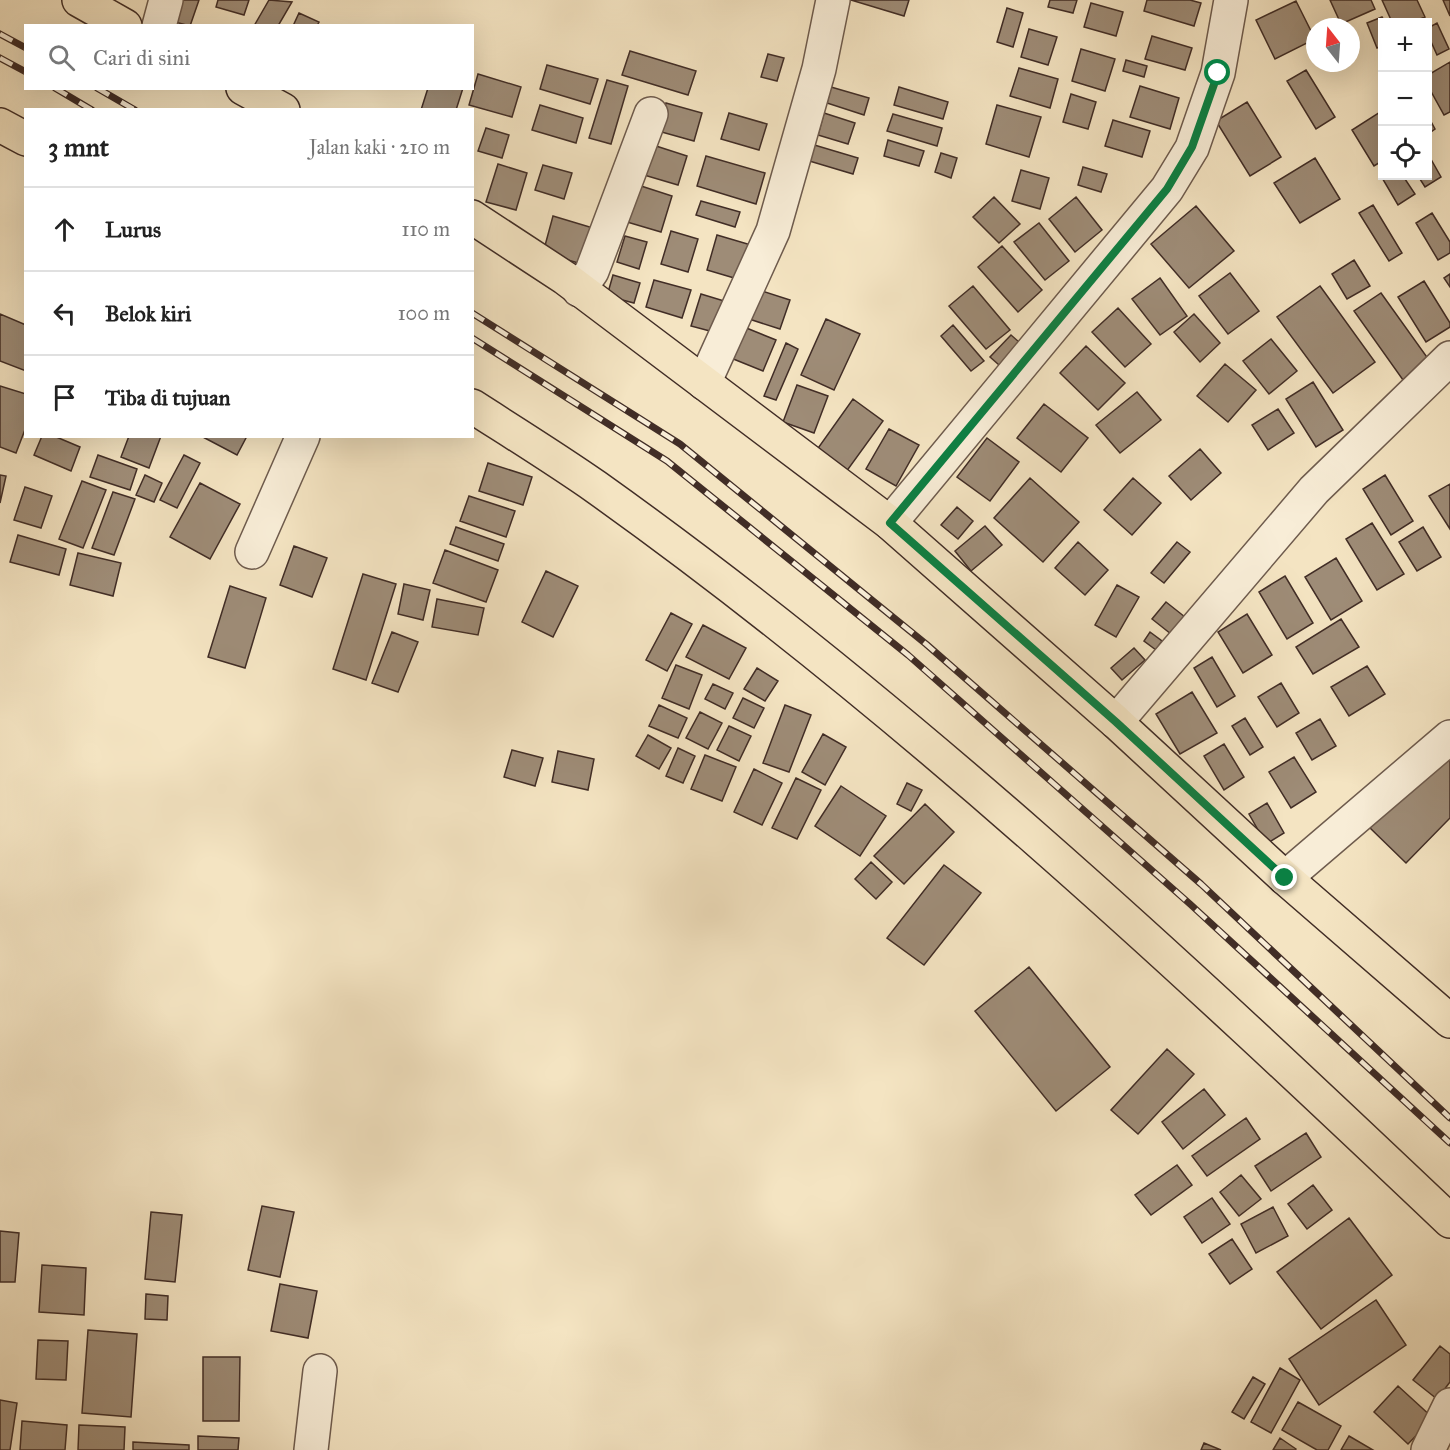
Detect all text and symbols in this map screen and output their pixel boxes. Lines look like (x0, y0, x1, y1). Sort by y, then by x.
north arrow (1306, 18, 1360, 72)
map controls (1378, 18, 1432, 180)
button: + (1378, 18, 1432, 72)
search box (24, 24, 474, 90)
icon: search (45, 41, 78, 74)
text: Cari di sini (93, 44, 190, 71)
route start (1204, 59, 1230, 85)
button: − (1378, 72, 1432, 126)
button: locate (1378, 126, 1432, 180)
text: 3 mnt (48, 131, 109, 163)
text: Jalan kaki · 210 m (309, 135, 450, 159)
icon: ahead (48, 213, 81, 246)
text: Lurus (105, 216, 161, 243)
text: 110 m (402, 217, 450, 241)
icon: left (48, 297, 81, 330)
text: Belok kiri (105, 300, 191, 327)
text: 100 m (398, 301, 450, 325)
icon: arrive (48, 381, 81, 414)
text: Tiba di tujuan (105, 384, 230, 411)
route end (1271, 864, 1297, 890)

